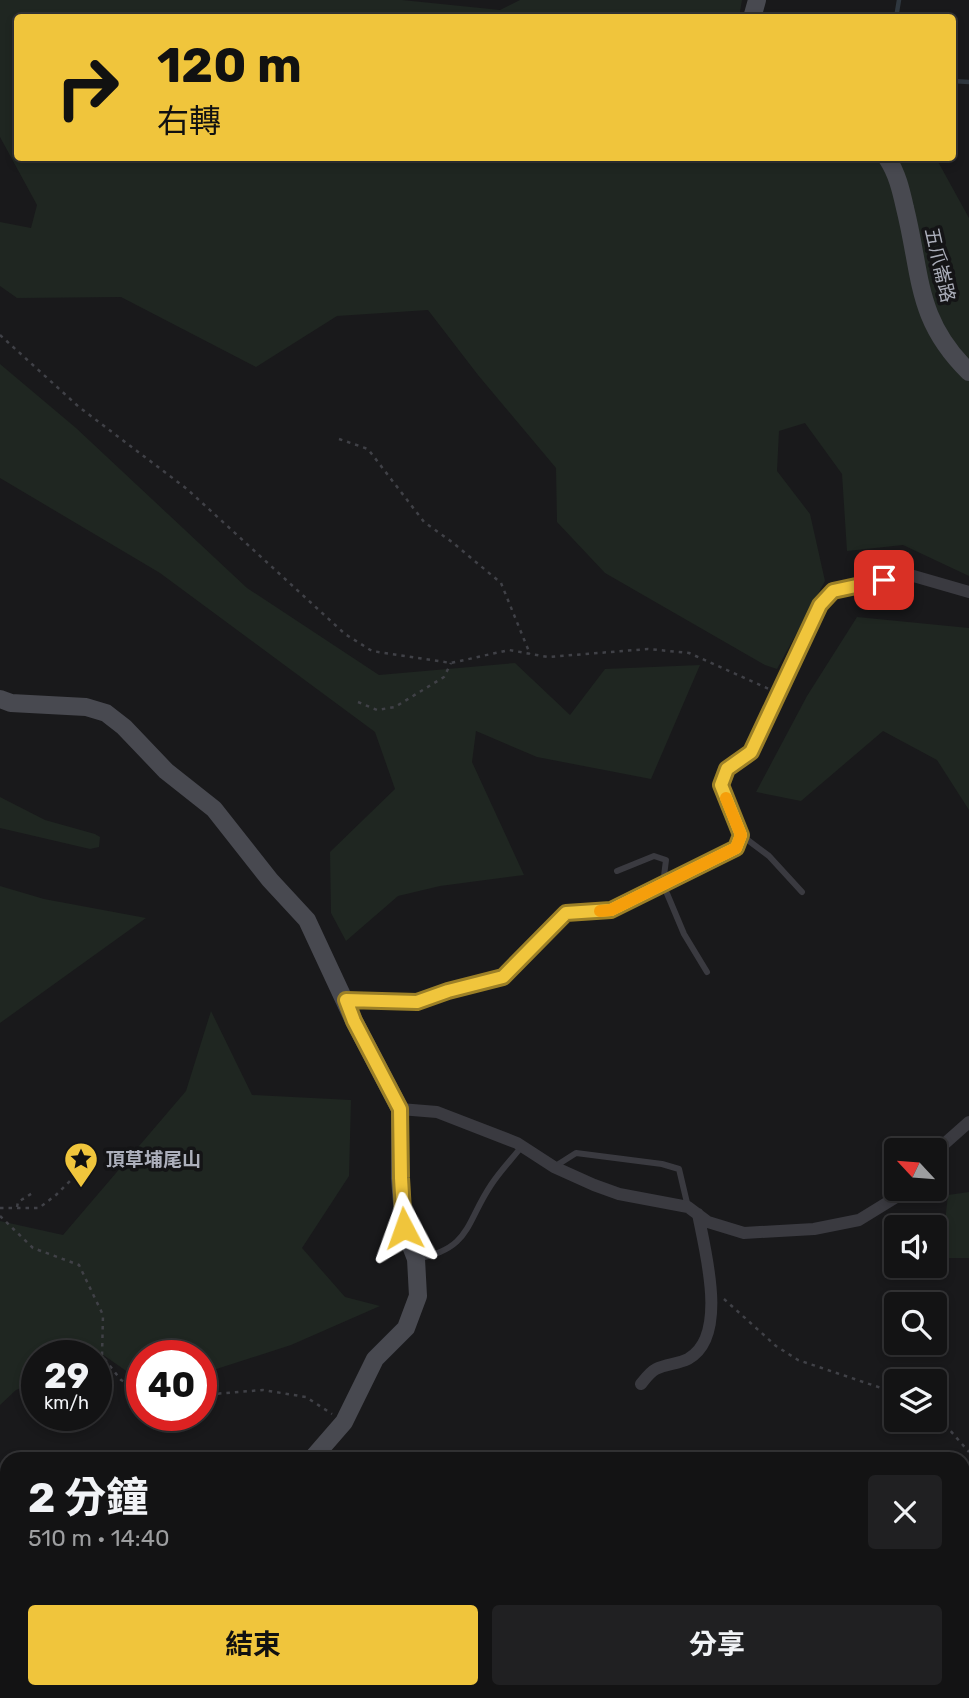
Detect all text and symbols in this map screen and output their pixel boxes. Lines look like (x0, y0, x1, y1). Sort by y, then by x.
text: 120 m (157, 36, 302, 94)
icon: right (42, 42, 133, 133)
text: 右轉 (157, 102, 221, 140)
street label: 五爪崙路 (920, 225, 960, 305)
pin (854, 550, 914, 610)
icon: arrive (865, 561, 903, 599)
north arrow (884, 1138, 947, 1200)
map controls (884, 1138, 947, 1432)
place icon: 頂草埔尾山 (62, 1140, 100, 1189)
place label: 頂草埔尾山 (106, 1148, 201, 1171)
position arrow (367, 1191, 441, 1265)
button: sound (884, 1215, 947, 1278)
button: search (884, 1292, 947, 1355)
speed limit sign: 40 (126, 1340, 217, 1431)
text: 29 (44, 1355, 89, 1397)
button: layers (884, 1369, 947, 1432)
text: km/h (44, 1392, 89, 1414)
text: 2 分鐘 (28, 1473, 148, 1523)
button: close (868, 1475, 942, 1549)
text: 510 m · 14:40 (28, 1524, 170, 1552)
button: 結束 (28, 1605, 478, 1685)
button: 分享 (492, 1605, 942, 1685)

